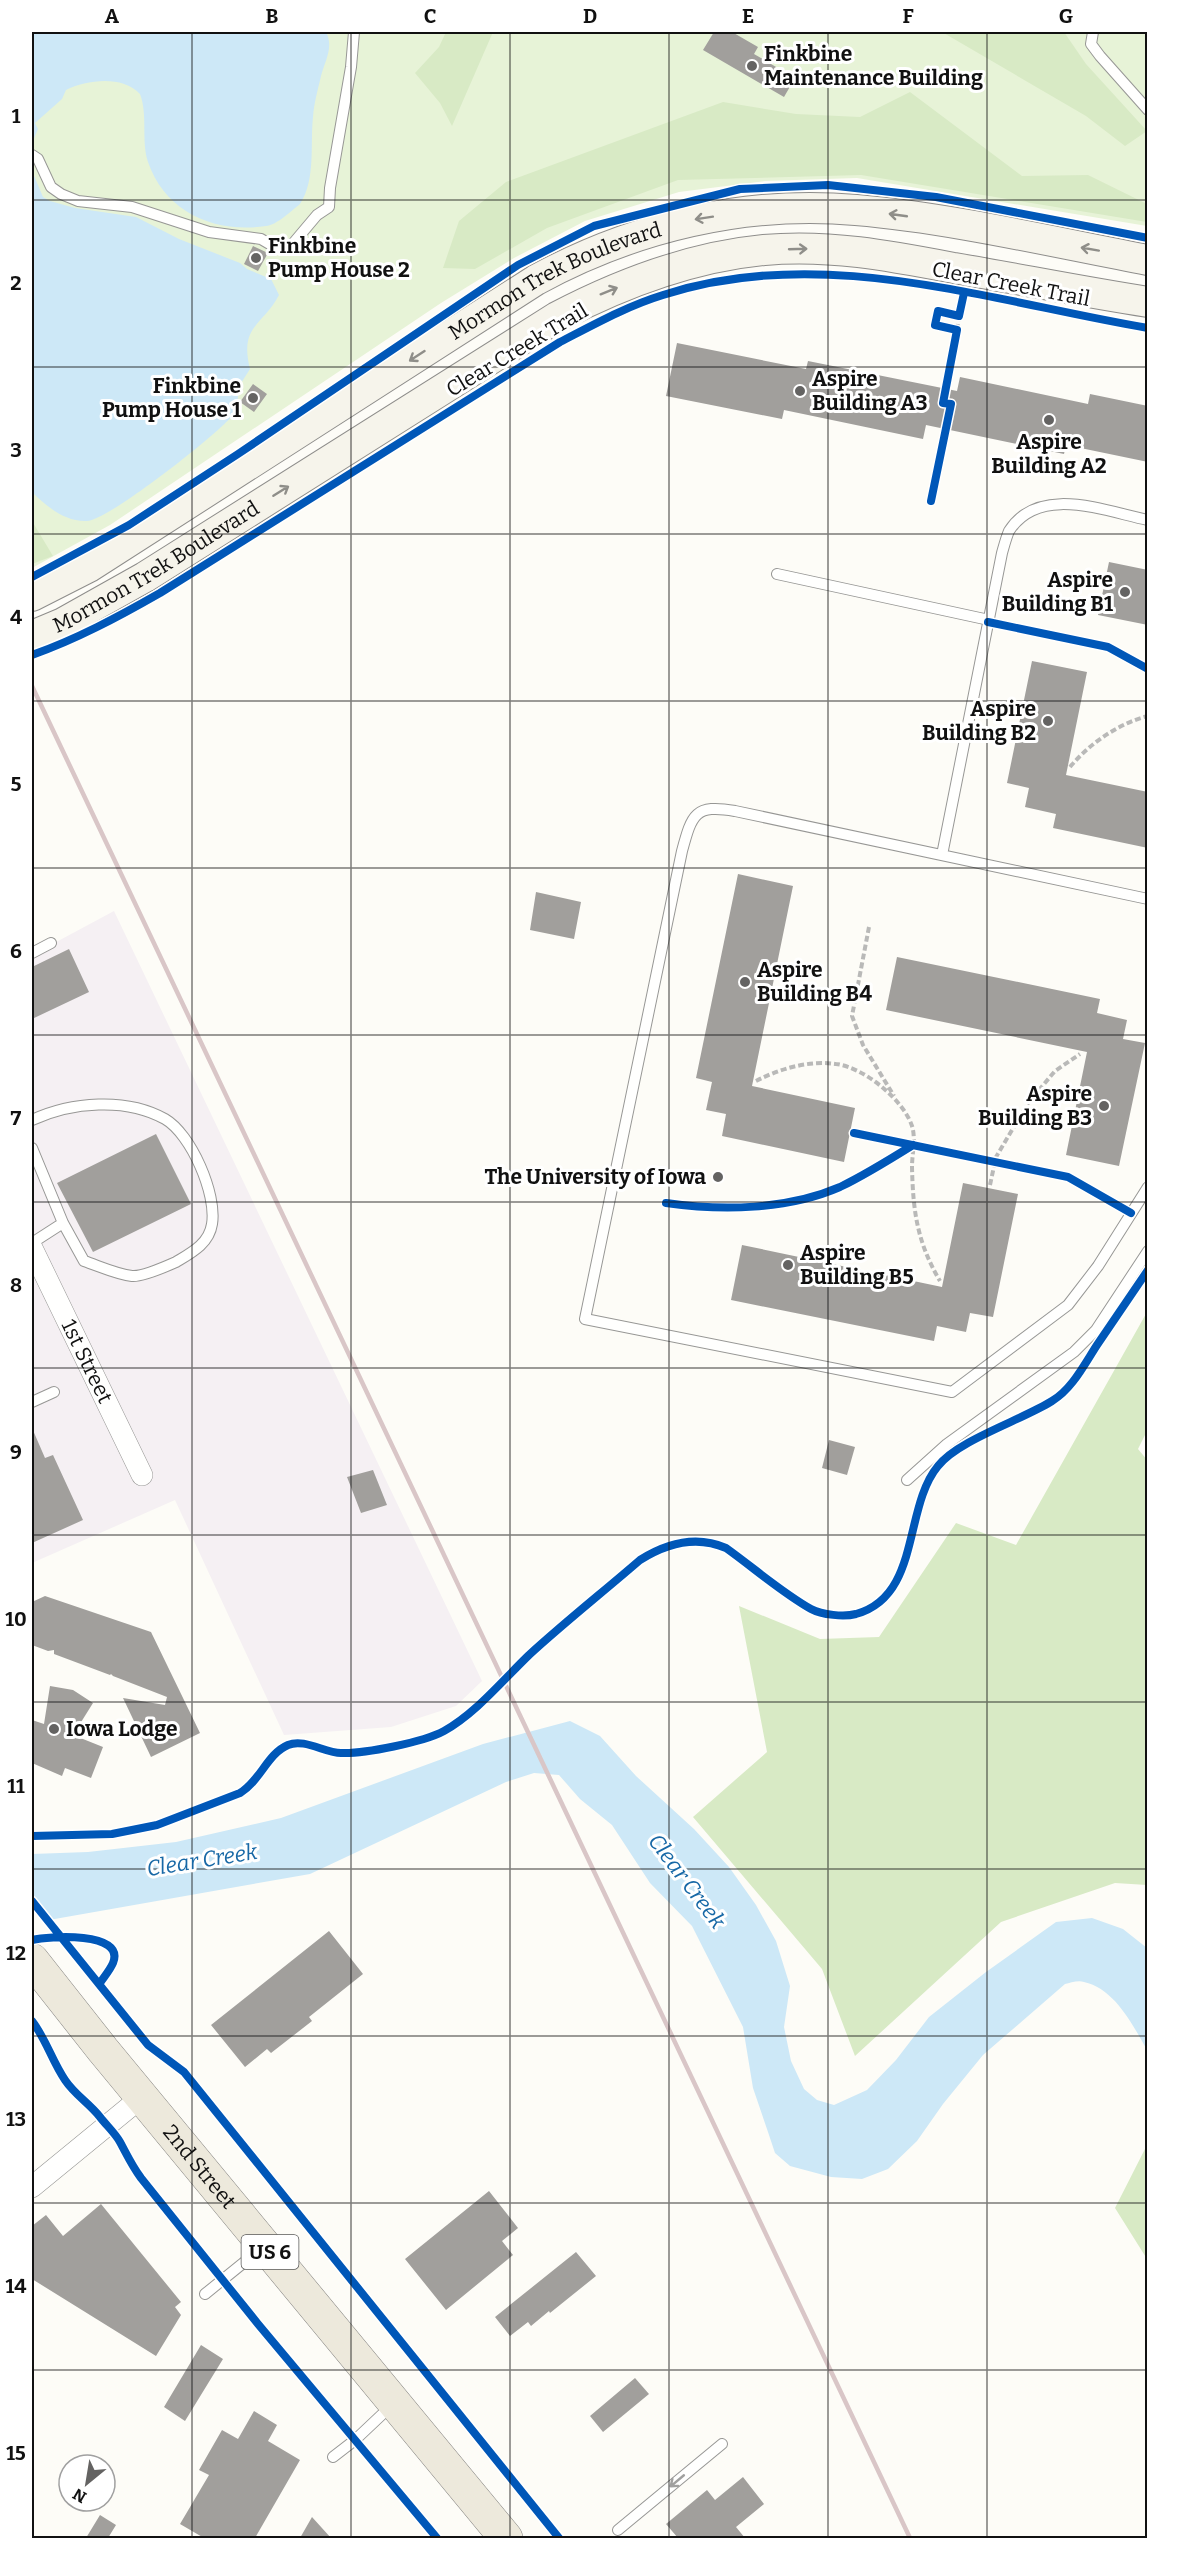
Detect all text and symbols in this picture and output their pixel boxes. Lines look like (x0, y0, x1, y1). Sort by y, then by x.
text: A (105, 4, 120, 28)
text: B (266, 4, 279, 28)
text: C (424, 4, 436, 28)
text: D (583, 4, 597, 28)
text: E (742, 4, 754, 28)
text: F (902, 4, 914, 28)
text: G (1059, 4, 1073, 28)
place label: Finkbine Maintenance Building (764, 41, 983, 91)
marker: Finkbine Maintenance Building (745, 59, 759, 73)
text: 1 (12, 104, 21, 128)
one-way arrow (889, 210, 908, 221)
one-way arrow (695, 213, 714, 224)
street label: Mormon Trek Boulevard (444, 216, 664, 346)
place label: Finkbine Pump House 2 (268, 233, 410, 283)
one-way arrow (788, 243, 808, 255)
one-way arrow (1081, 243, 1100, 254)
marker: Finkbine Pump House 2 (249, 251, 263, 265)
street label: Clear Creek Trail (930, 256, 1092, 312)
text: 2 (10, 271, 22, 295)
one-way arrow (600, 285, 618, 296)
street label: Clear Creek Trail (442, 298, 592, 402)
one-way arrow (409, 350, 426, 362)
place label: Aspire Building A3 (812, 366, 928, 416)
place label: Finkbine Pump House 1 (102, 373, 241, 423)
marker: Aspire Building A3 (793, 384, 807, 398)
marker: Finkbine Pump House 1 (246, 391, 260, 405)
marker: Aspire Building A2 (1042, 413, 1056, 427)
place label: Aspire Building A2 (991, 429, 1107, 479)
text: 3 (10, 438, 22, 462)
one-way arrow (273, 485, 289, 497)
street label: Mormon Trek Boulevard (49, 495, 264, 639)
place label: Aspire Building B1 (1002, 567, 1113, 617)
marker: Aspire Building B1 (1118, 585, 1132, 599)
text: 4 (10, 605, 22, 629)
place label: Aspire Building B2 (922, 696, 1036, 746)
marker: Aspire Building B2 (1041, 714, 1055, 728)
text: 5 (11, 772, 22, 796)
text: 6 (10, 939, 22, 963)
place label: Aspire Building B4 (757, 957, 872, 1007)
marker: Aspire Building B4 (738, 975, 752, 989)
place label: Aspire Building B3 (978, 1081, 1092, 1131)
marker: Aspire Building B3 (1097, 1099, 1111, 1113)
text: 7 (11, 1106, 22, 1130)
place label: The University of Iowa (484, 1164, 706, 1190)
marker: The University of Iowa (711, 1170, 725, 1184)
place label: Aspire Building B5 (800, 1240, 914, 1290)
marker: Aspire Building B5 (781, 1258, 795, 1272)
text: 8 (10, 1273, 22, 1297)
street label: 1st Street (56, 1315, 118, 1408)
text: 9 (10, 1440, 22, 1464)
text: 10 (5, 1607, 27, 1631)
place label: Iowa Lodge (66, 1716, 178, 1742)
marker: Iowa Lodge (47, 1722, 61, 1736)
text: 11 (7, 1774, 25, 1798)
water label: Clear Creek (643, 1828, 732, 1935)
water label: Clear Creek (145, 1838, 260, 1882)
text: 12 (6, 1941, 26, 1965)
text: 13 (6, 2107, 26, 2131)
street label: 2nd Street (157, 2120, 242, 2214)
road number: US 6 (242, 2235, 298, 2269)
text: 14 (6, 2274, 26, 2298)
text: 15 (6, 2441, 26, 2465)
north arrow (57, 2453, 117, 2513)
one-way arrow (669, 2475, 685, 2488)
text: N (70, 2484, 90, 2507)

